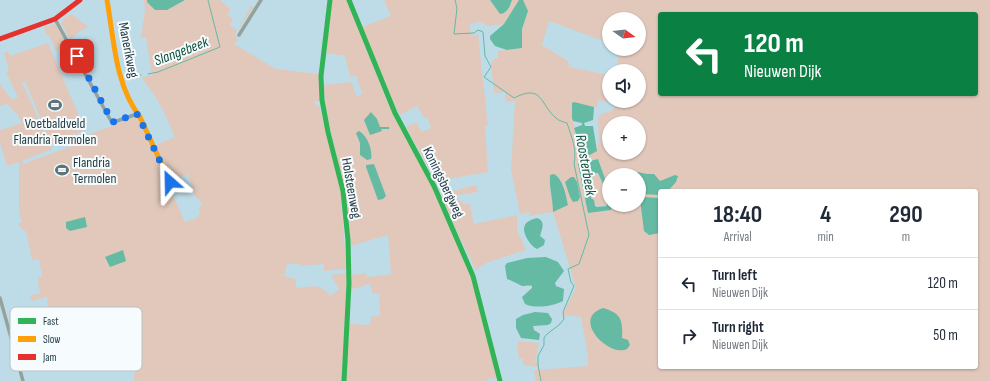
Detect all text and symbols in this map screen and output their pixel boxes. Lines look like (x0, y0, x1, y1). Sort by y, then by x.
north arrow (602, 12, 646, 56)
map controls (602, 12, 646, 212)
street label: Manerikweg (115, 21, 142, 80)
text: 120 m (744, 27, 804, 60)
icon: left (678, 28, 730, 80)
water label: Slangebeek (151, 32, 211, 70)
pin (60, 39, 94, 73)
icon: arrive (66, 45, 88, 67)
text: Nieuwen Dijk (744, 61, 821, 82)
button: sound (602, 64, 646, 108)
sports icon: Voetbaldveld Flandria Termolen (47, 97, 63, 113)
place label: Voetbaldveld Flandria Termolen (14, 115, 96, 148)
button: + (602, 116, 646, 160)
water label: Roosterbeek (571, 133, 600, 198)
street label: Koningsbergweg (419, 144, 468, 221)
place label: Flandria Termolen (73, 154, 116, 187)
street label: Holsteenweg (338, 157, 365, 220)
position arrow (149, 161, 191, 203)
sports icon: Flandria Termolen (54, 162, 70, 178)
button: − (602, 168, 646, 212)
text: 18:40 (713, 200, 762, 229)
text: 4 (820, 200, 831, 229)
text: 290 (889, 200, 923, 229)
text: Arrival (724, 229, 752, 245)
text: min (818, 229, 834, 245)
text: m (902, 229, 910, 245)
text: Turn left (712, 266, 757, 285)
icon: left (678, 273, 700, 295)
text: 120 m (928, 274, 958, 293)
text: Nieuwen Dijk (712, 285, 768, 301)
legend (10, 307, 142, 371)
text: Fast (43, 315, 59, 328)
text: Turn right (712, 318, 764, 337)
icon: right (678, 325, 700, 347)
text: 50 m (933, 326, 958, 345)
text: Slow (43, 333, 60, 346)
text: Nieuwen Dijk (712, 337, 768, 353)
text: Jam (42, 351, 57, 364)

